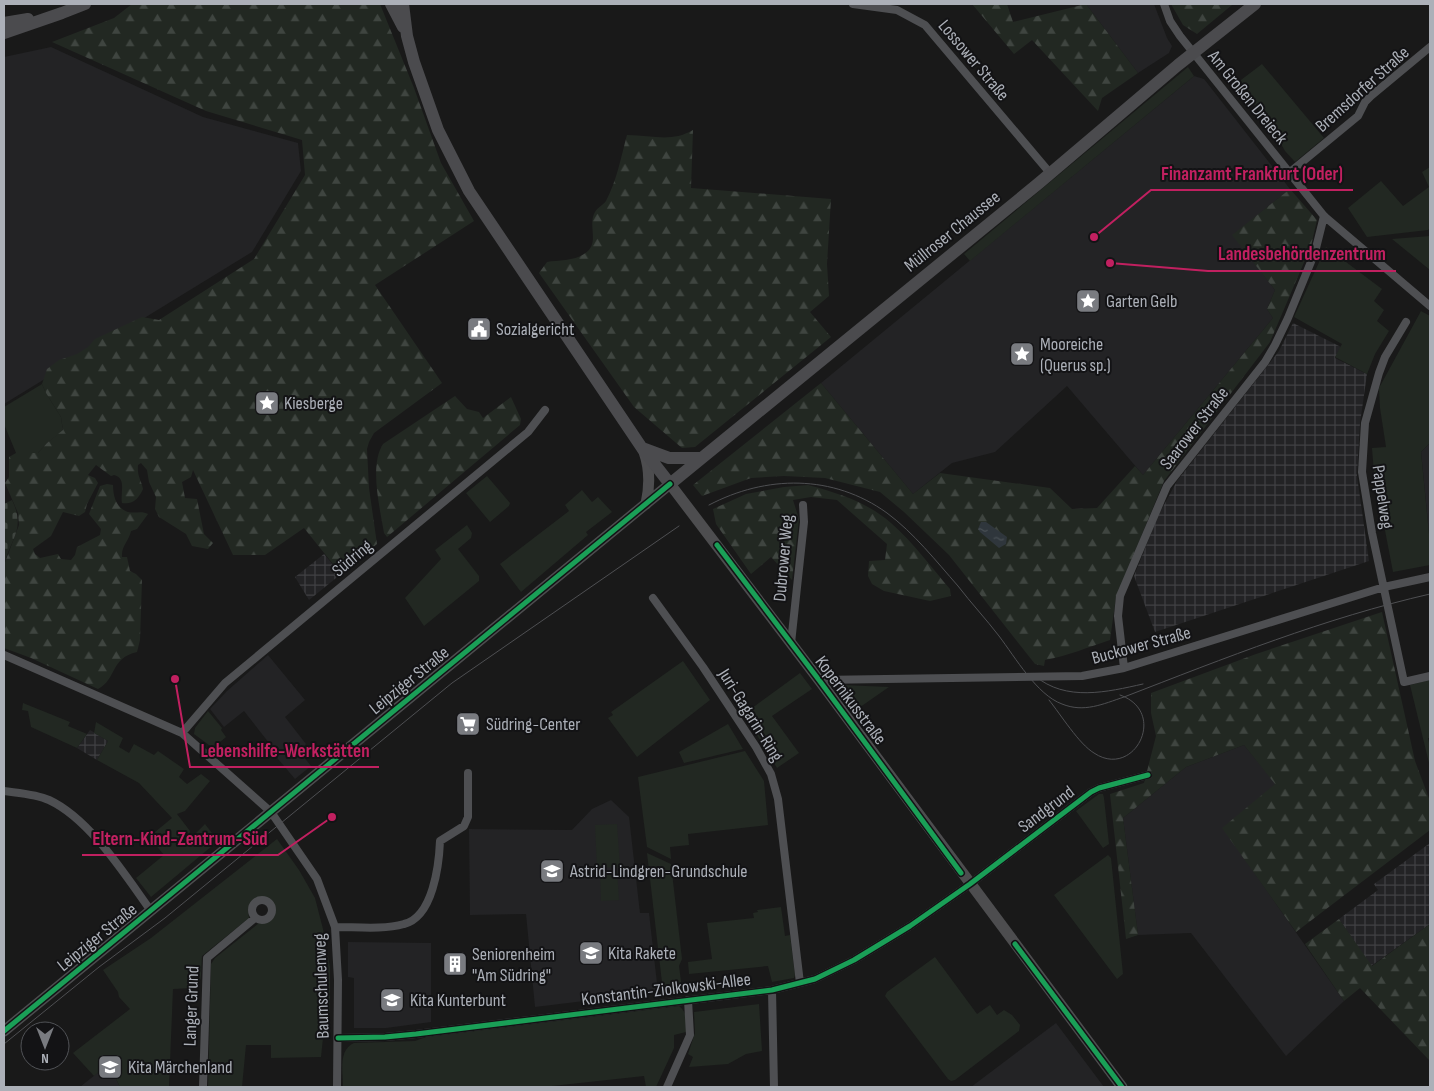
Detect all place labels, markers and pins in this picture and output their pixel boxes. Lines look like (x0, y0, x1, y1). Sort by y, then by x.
callout: Finanzamt Frankfurt (Oder) (1151, 156, 1353, 190)
callout: Landesbehördenzentrum (1208, 237, 1396, 271)
place icon: Garten Gelb (1075, 288, 1101, 314)
place label: Garten Gelb (1106, 291, 1177, 312)
public building icon: Sozialgericht (466, 316, 492, 342)
place label: Sozialgericht (496, 319, 575, 340)
place label: Mooreiche (Querus sp.) (1040, 334, 1111, 376)
place icon: Mooreiche (Querus sp.) (1009, 341, 1035, 367)
place icon: Kiesberge (254, 390, 280, 416)
place label: Kiesberge (284, 393, 343, 414)
supermarket icon: Südring-Center (455, 711, 481, 737)
place label: Südring-Center (486, 714, 581, 735)
callout: Lebenshilfe-Werkstätten (190, 733, 379, 767)
callout: Eltern-Kind-Zentrum-Süd (82, 821, 278, 855)
school or university icon: Astrid-Lindgren-Grundschule (539, 858, 565, 884)
place label: Astrid-Lindgren-Grundschule (569, 861, 748, 882)
school or university icon: Kita Rakete (578, 940, 604, 966)
place label: Kita Rakete (608, 943, 676, 964)
place label: Seniorenheim "Am Südring" (472, 944, 555, 986)
building icon: Seniorenheim "Am Südring" (442, 951, 468, 977)
school or university icon: Kita Kunterbunt (379, 987, 405, 1013)
place label: Kita Kunterbunt (410, 990, 507, 1011)
school or university icon: Kita Märchenland (97, 1054, 123, 1080)
place label: Kita Märchenland (128, 1057, 233, 1078)

